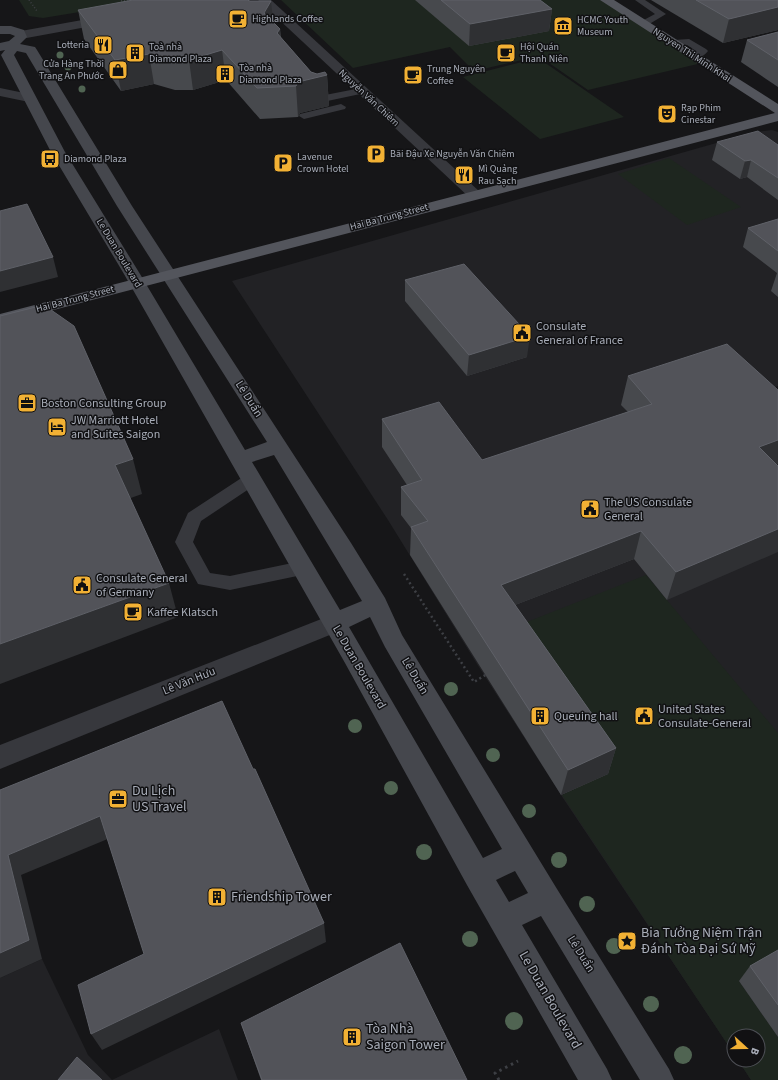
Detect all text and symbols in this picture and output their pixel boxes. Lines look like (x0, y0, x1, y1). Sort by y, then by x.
cafe icon: Highlands Coffee (227, 8, 249, 30)
place label: Highlands Coffee (252, 12, 323, 26)
place label: HCMC Youth Museum (577, 13, 628, 39)
museum icon: HCMC Youth Museum (552, 15, 574, 37)
street label: Nguyen Thi Minh Khai (650, 24, 734, 86)
restaurant icon: Lotteria (92, 34, 114, 56)
place label: Lotteria (57, 38, 89, 52)
place label: Toà nhà Diamond Plaza (149, 40, 212, 66)
place label: Hội Quán Thanh Niên (520, 40, 568, 66)
building icon: Toà nhà Diamond Plaza (124, 42, 146, 64)
cafe icon: Hội Quán Thanh Niên (495, 42, 517, 64)
place label: Cửa Hàng Thời Trang An Phước (39, 57, 104, 83)
shop icon: Cửa Hàng Thời Trang An Phước (107, 59, 129, 81)
place label: Tòa nhà Diamond Plaza (239, 61, 302, 87)
place label: Trung Nguyên Coffee (427, 62, 485, 88)
building icon: Tòa nhà Diamond Plaza (214, 63, 236, 85)
cafe icon: Trung Nguyên Coffee (402, 64, 424, 86)
street label: Nguyễn Văn Chiêm (336, 66, 402, 130)
place label: Rạp Phim Cinestar (681, 101, 721, 127)
theatre icon: Rạp Phim Cinestar (656, 103, 678, 125)
parking icon: Bãi Đậu Xe Nguyễn Văn Chiêm (365, 143, 387, 165)
place label: Bãi Đậu Xe Nguyễn Văn Chiêm (390, 147, 515, 161)
bus stop icon: Diamond Plaza (39, 148, 61, 170)
place label: Lavenue Crown Hotel (297, 150, 349, 176)
place label: Diamond Plaza (64, 152, 127, 166)
parking icon: Lavenue Crown Hotel (272, 152, 294, 174)
place label: Mì Quảng Rau Sạch (478, 162, 517, 188)
restaurant icon: Mì Quảng Rau Sạch (453, 164, 475, 186)
street label: Hai Ba Trung Street (348, 200, 430, 234)
street label: Le Duan Boulevard (93, 216, 145, 290)
street label: Hai Ba Trung Street (34, 282, 116, 316)
place label: Consulate General of France (536, 318, 623, 349)
public building icon: Consulate General of France (511, 322, 533, 344)
street label: Lê Duẩn (231, 377, 267, 421)
office icon: Boston Consulting Group (16, 392, 38, 414)
place label: Boston Consulting Group (41, 395, 167, 412)
place label: JW Marriott Hotel and Suites Saigon (71, 412, 160, 443)
hotel icon: JW Marriott Hotel and Suites Saigon (46, 416, 68, 438)
place label: The US Consulate General (604, 494, 692, 525)
public building icon: The US Consulate General (579, 498, 601, 520)
place label: Consulate General of Germany (96, 570, 188, 601)
public building icon: Consulate General of Germany (71, 574, 93, 596)
cafe icon: Kaffee Klatsch (122, 601, 144, 623)
place label: Kaffee Klatsch (147, 604, 218, 621)
street label: Le Duan Boulevard (328, 622, 390, 712)
street label: Lê Duẩn (397, 654, 433, 698)
street label: Lê Văn Hưu (160, 663, 218, 699)
place label: United States Consulate-General (658, 701, 751, 732)
building icon: Queuing hall (529, 705, 551, 727)
public building icon: United States Consulate-General (633, 705, 655, 727)
place label: Queuing hall (554, 708, 618, 725)
place label: Du Lịch US Travel (132, 781, 187, 817)
office icon: Du Lịch US Travel (107, 788, 129, 810)
building icon: Friendship Tower (206, 886, 228, 908)
place label: Friendship Tower (231, 887, 332, 907)
place label: Bia Tưởng Niệm Trận Đánh Tòa Đại Sứ Mỹ (641, 923, 762, 959)
place icon: Bia Tưởng Niệm Trận Đánh Tòa Đại Sứ Mỹ (616, 930, 638, 952)
street label: Lê Duẩn (563, 932, 599, 976)
street label: Le Duan Boulevard (514, 947, 586, 1053)
place label: Tòa Nhà Saigon Tower (366, 1019, 445, 1055)
building icon: Tòa Nhà Saigon Tower (341, 1026, 363, 1048)
north arrow (726, 1028, 766, 1068)
text: B (747, 1046, 763, 1058)

